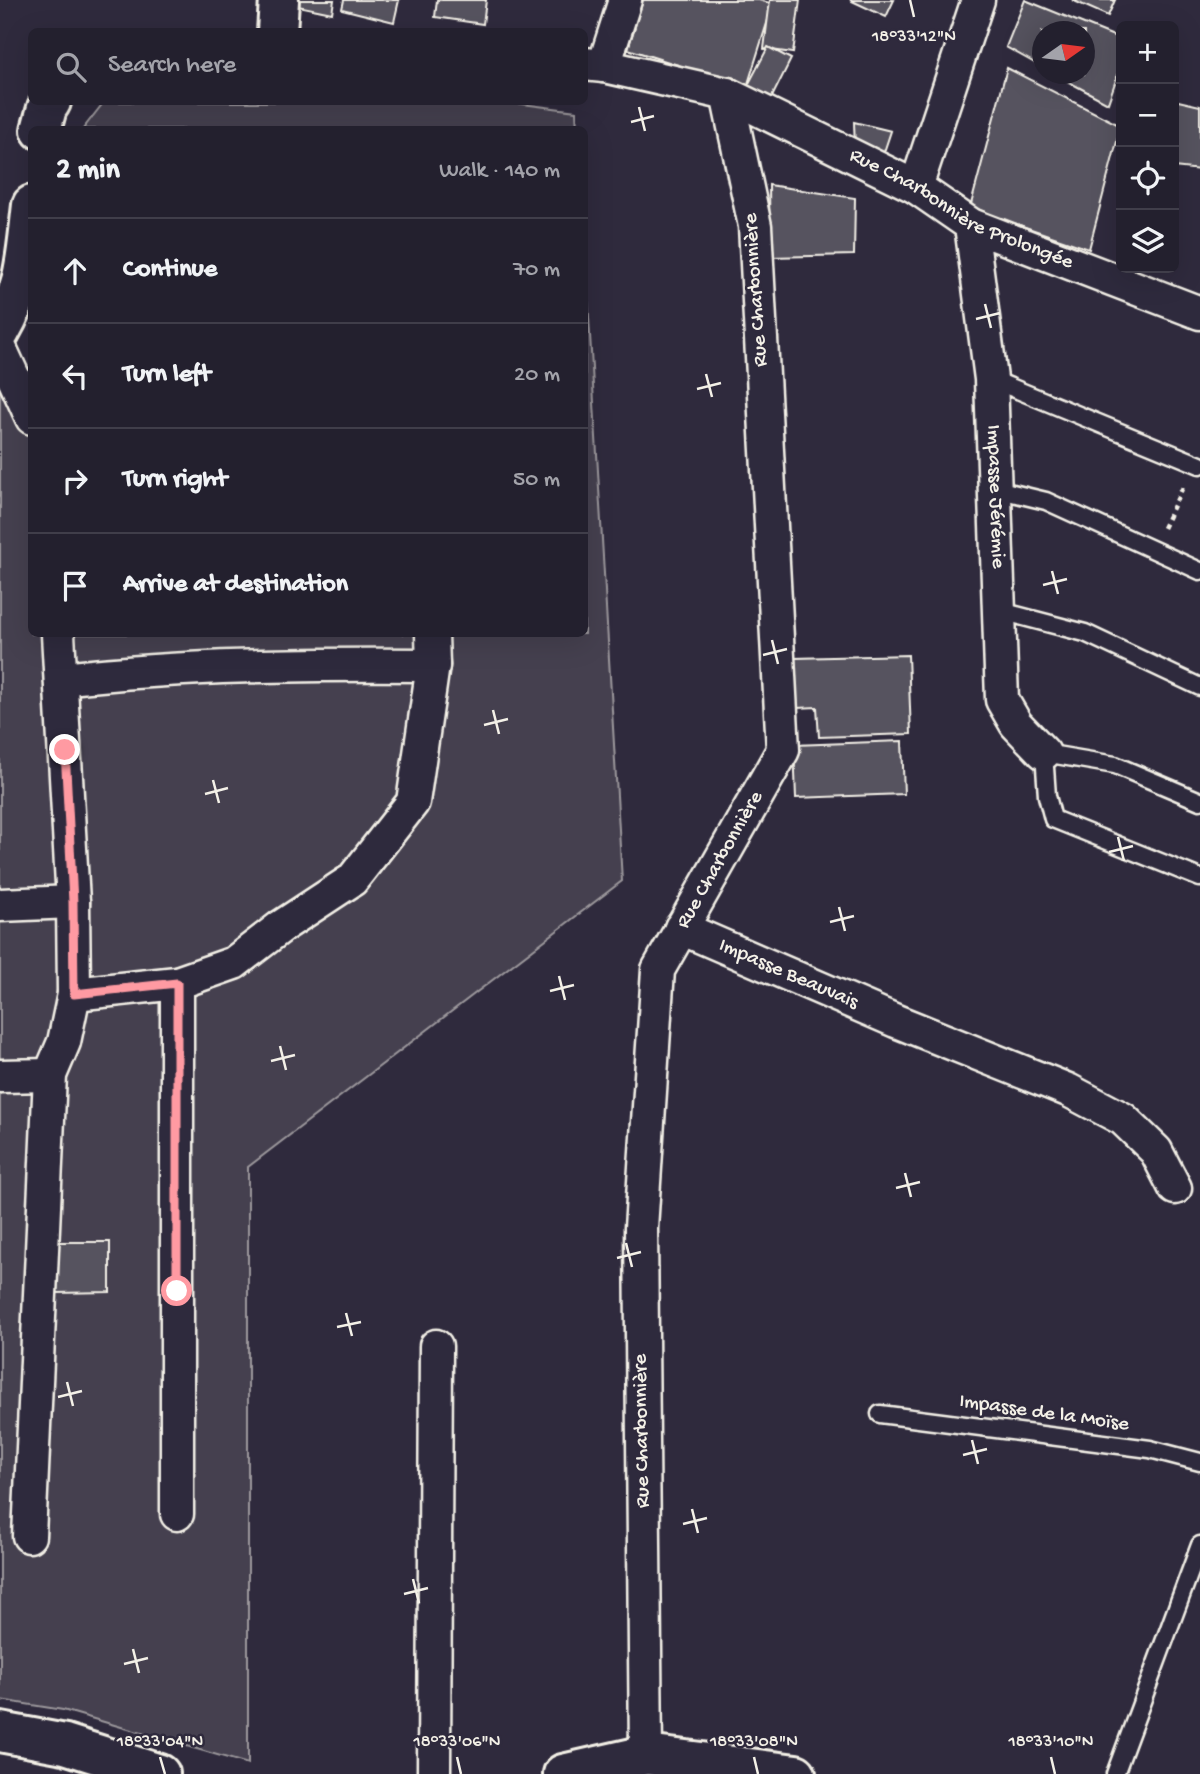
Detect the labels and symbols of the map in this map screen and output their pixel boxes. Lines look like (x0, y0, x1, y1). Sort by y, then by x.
north arrow (1032, 21, 1095, 84)
text: 18°33'12"N (871, 27, 956, 48)
street label: Rue Charbonnière Prolongée (845, 144, 1078, 276)
street label: Rue Charbonnière (739, 211, 775, 368)
street label: Impasse Jérémie (980, 424, 1010, 570)
route end (49, 734, 80, 765)
street label: Rue Charbonnière (672, 786, 770, 933)
street label: Impasse Beauvais (715, 933, 863, 1016)
route start (161, 1275, 192, 1306)
street label: Rue Charbonnière (629, 1353, 657, 1508)
street label: Impasse de la Moïse (957, 1390, 1132, 1438)
text: 18°33'04"N (116, 1732, 203, 1753)
text: 18°33'06"N (412, 1732, 501, 1753)
text: 18°33'08"N (709, 1732, 798, 1753)
text: 18°33'10"N (1007, 1732, 1094, 1753)

